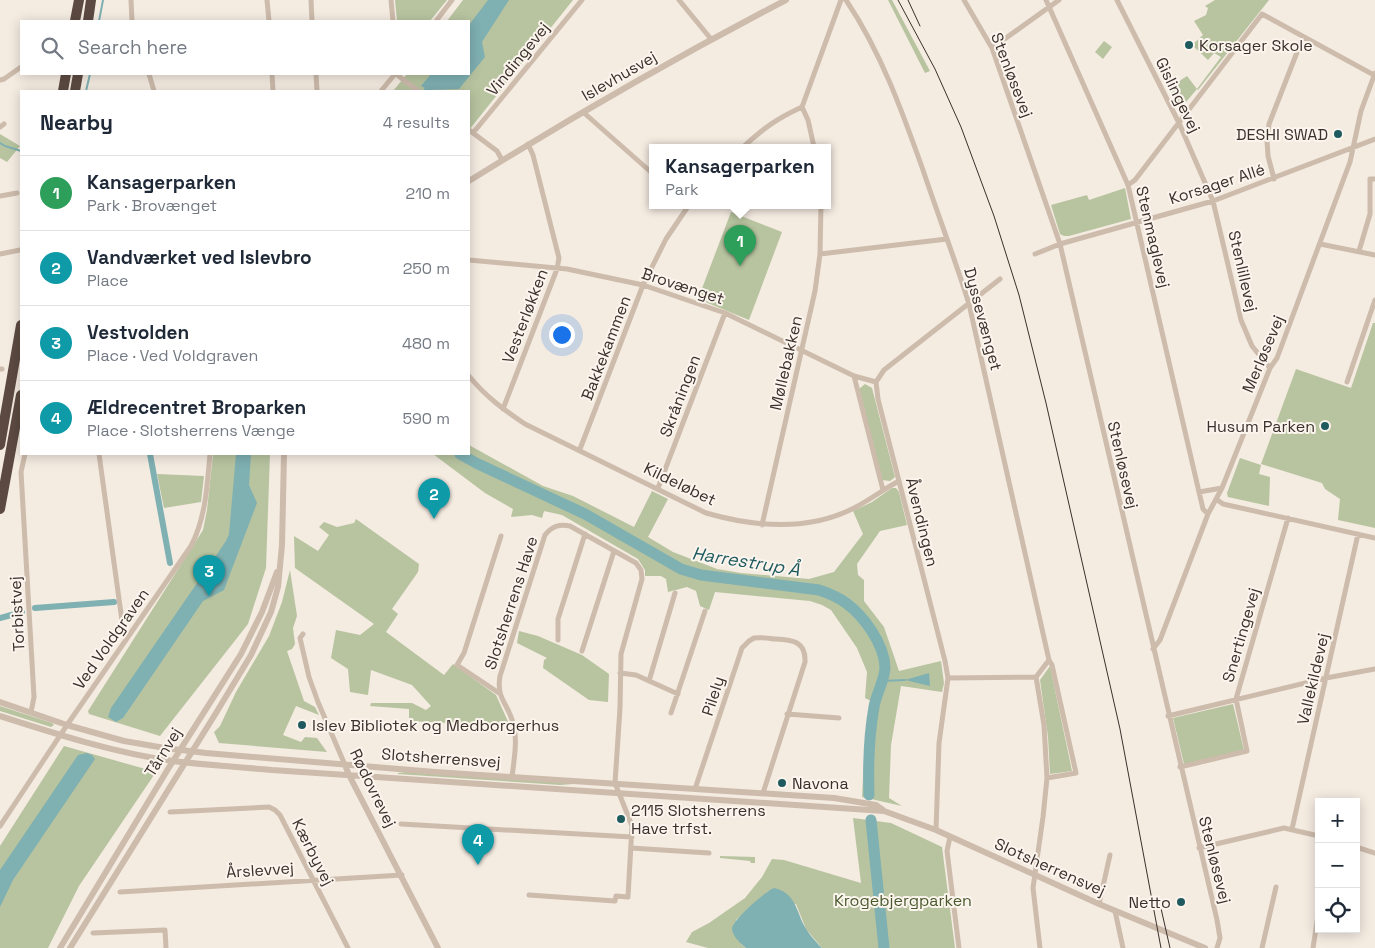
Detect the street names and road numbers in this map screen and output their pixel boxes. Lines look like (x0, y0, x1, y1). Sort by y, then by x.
street label: Vindingevej (482, 18, 554, 100)
street label: Stenløsevej (986, 30, 1038, 120)
street label: Islevhusvej (578, 46, 660, 106)
street label: Gislingevej (1151, 54, 1205, 136)
street label: Korsager Allé (1166, 159, 1268, 209)
street label: Stenmaglevej (1131, 184, 1175, 290)
street label: Stenlillevej (1223, 228, 1263, 314)
street label: Brovænget (639, 263, 727, 309)
street label: Dyssevænget (959, 265, 1007, 373)
street label: Vesterløkken (497, 266, 553, 366)
street label: Bakkekammen (576, 293, 636, 403)
street label: Merløsevej (1237, 312, 1289, 396)
street label: Møllebakken (765, 314, 807, 412)
street label: Skråningen (655, 352, 705, 440)
street label: Stenløsevej (1103, 419, 1143, 511)
street label: Kildeløbet (640, 457, 720, 511)
street label: Åvendingen (901, 475, 943, 569)
street label: Slotsherrens Have (480, 534, 542, 672)
street label: Torbistvej (5, 576, 29, 652)
street label: Ved Voldgraven (68, 584, 154, 694)
street label: Snertingevej (1217, 585, 1265, 685)
street label: Vallekildevej (1292, 631, 1334, 727)
street label: Pilely (697, 673, 729, 719)
street label: Tårnvej (140, 723, 186, 781)
street label: Slotsherrensvej (381, 743, 501, 773)
street label: Rødovrevej (345, 745, 401, 831)
street label: Stenløsevej (1194, 814, 1236, 906)
street label: Kærbyvej (287, 815, 339, 889)
street label: Slotsherrensvej (991, 833, 1109, 901)
street label: Årslevvej (225, 857, 295, 883)

